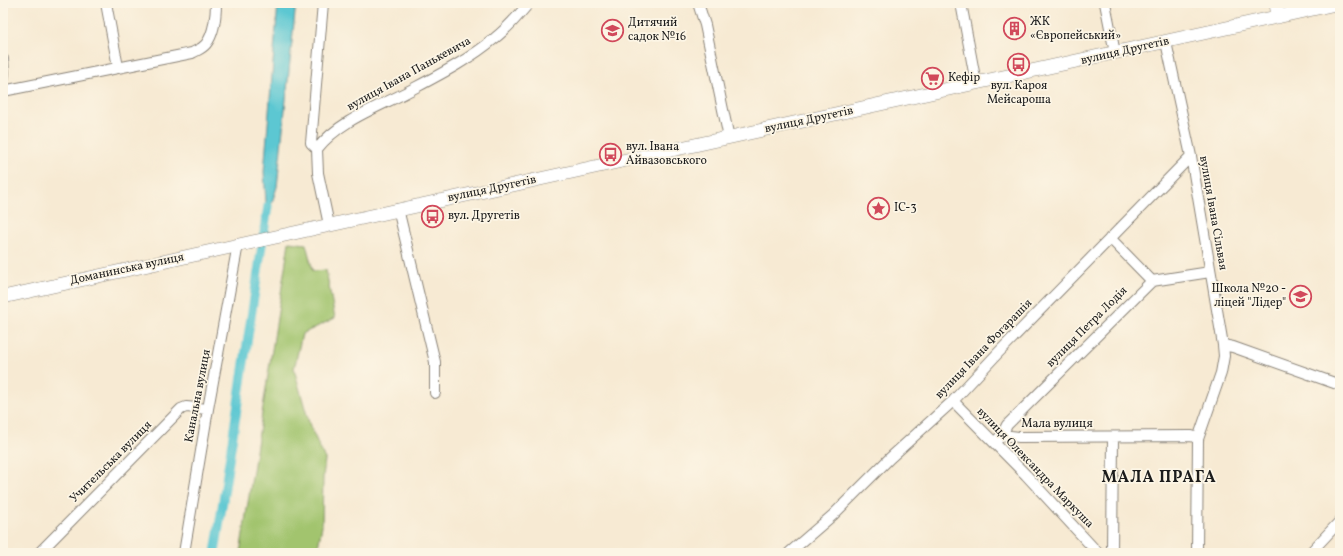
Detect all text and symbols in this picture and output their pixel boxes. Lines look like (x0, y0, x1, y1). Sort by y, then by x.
place label: ЖК «Європейський» (1030, 14, 1121, 44)
place label: Дитячий садок №16 (628, 15, 686, 45)
building icon: ЖК «Європейський» (1001, 16, 1027, 42)
school or university icon: Дитячий садок №16 (599, 17, 625, 43)
street label: вулиця Івана Панькевича (344, 33, 474, 115)
street label: вулиця Другетів (1079, 33, 1171, 69)
bus stop icon: вул. Кароя Мейсароша (1006, 52, 1032, 78)
supermarket icon: Кефір (919, 65, 945, 91)
place label: Кефір (948, 70, 980, 86)
place label: вул. Кароя Мейсароша (987, 78, 1051, 108)
street label: вулиця Другетів (763, 103, 855, 137)
place label: вул. Івана Айвазовського (626, 139, 707, 169)
bus stop icon: вул. Івана Айвазовського (597, 141, 623, 167)
street label: вулиця Івана Сільвая (1195, 155, 1231, 271)
street label: вулиця Другетів (446, 172, 538, 206)
place icon: ІС-3 (866, 195, 892, 221)
place label: ІС-3 (894, 200, 917, 216)
bus stop icon: вул. Другетів (419, 203, 445, 229)
place label: вул. Другетів (448, 208, 520, 224)
street label: Доманинська вулиця (68, 249, 186, 289)
place label: Школа №20 - ліцей "Лідер" (1212, 281, 1286, 311)
street label: вулиця Петра Лодія (1043, 283, 1131, 371)
school or university icon: Школа №20 - ліцей "Лідер" (1288, 283, 1314, 309)
street label: вулиця Івана Фогарашія (932, 296, 1036, 402)
street label: Канальна вулиця (181, 348, 215, 444)
street label: вулиця Олександра Маркуша (973, 404, 1097, 532)
street label: Мала вулиця (1021, 416, 1093, 432)
street label: Учительська вулиця (66, 417, 156, 507)
district label: МАЛА ПРАГА (1101, 467, 1217, 489)

